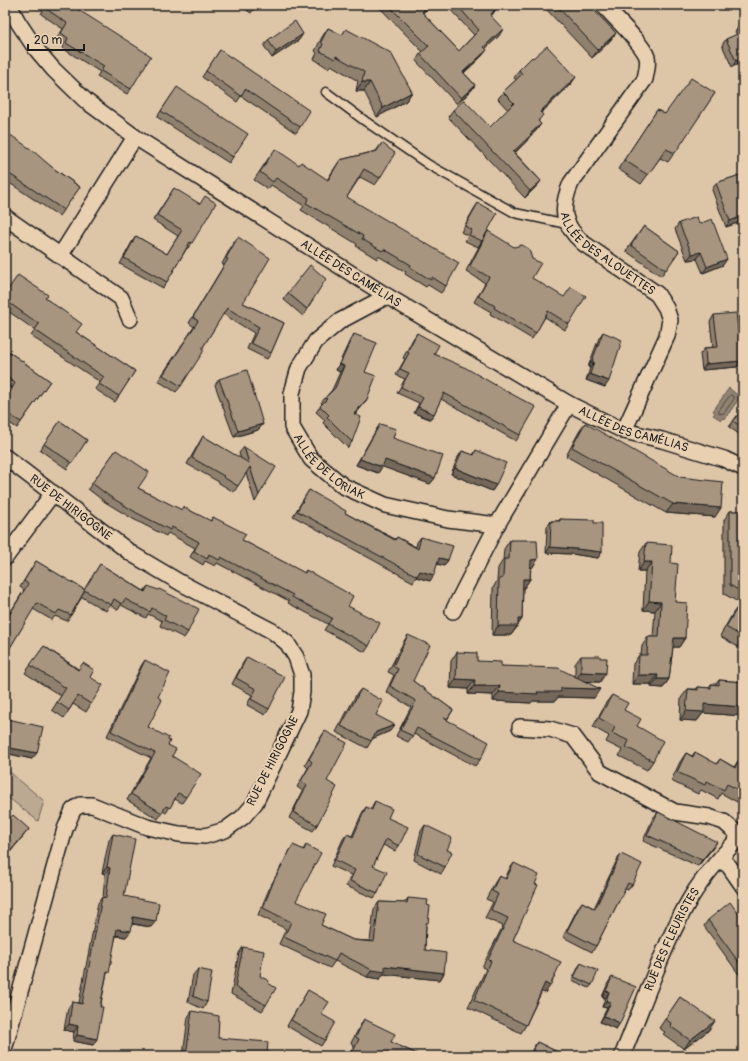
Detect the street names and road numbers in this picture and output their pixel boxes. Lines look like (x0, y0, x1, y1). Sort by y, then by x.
street label: ALLÉE DES ALOUETTES (557, 211, 658, 298)
street label: ALLÉE DES CAMÉLIAS (298, 236, 404, 310)
street label: ALLÉE DES CAMÉLIAS (576, 402, 690, 455)
street label: ALLÉE DE LORIAK (290, 431, 367, 502)
street label: RUE DE HIRIGOGNE (27, 471, 115, 544)
street label: RUE DE HIRIGOGNE (244, 713, 302, 809)
street label: RUE DES FLEURISTES (641, 885, 703, 993)

